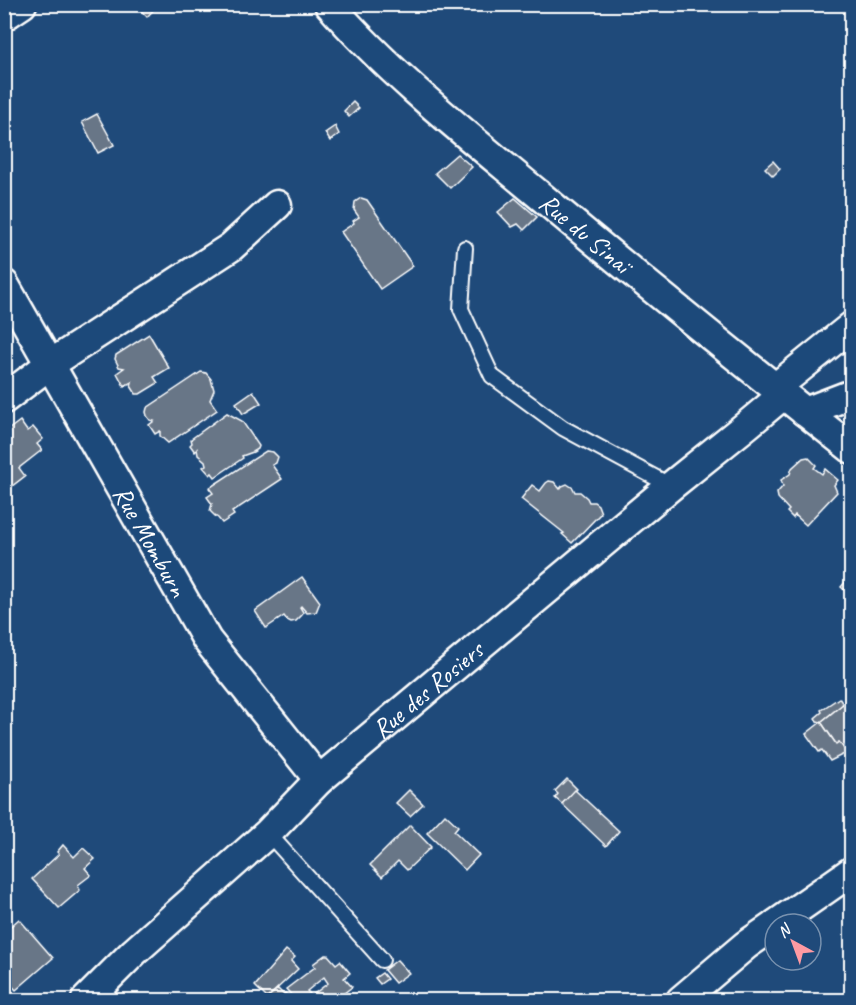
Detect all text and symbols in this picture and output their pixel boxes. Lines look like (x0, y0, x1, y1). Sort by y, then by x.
street label: Rue du Sinaï (532, 186, 641, 284)
street label: Rue Momburn (106, 480, 195, 604)
street label: Rue des Rosiers (366, 633, 492, 746)
north arrow (763, 912, 823, 972)
text: N (774, 919, 796, 942)

